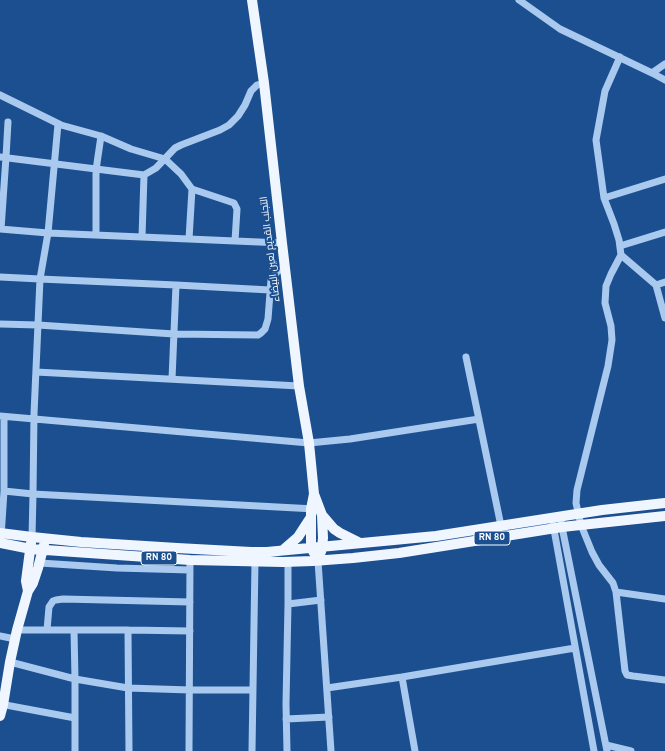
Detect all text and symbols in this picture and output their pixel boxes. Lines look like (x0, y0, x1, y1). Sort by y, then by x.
street label: التجنب القديم لعين البيضاء (259, 196, 283, 302)
road number: RN 80 (474, 531, 510, 545)
road number: RN 80 (141, 551, 177, 565)

